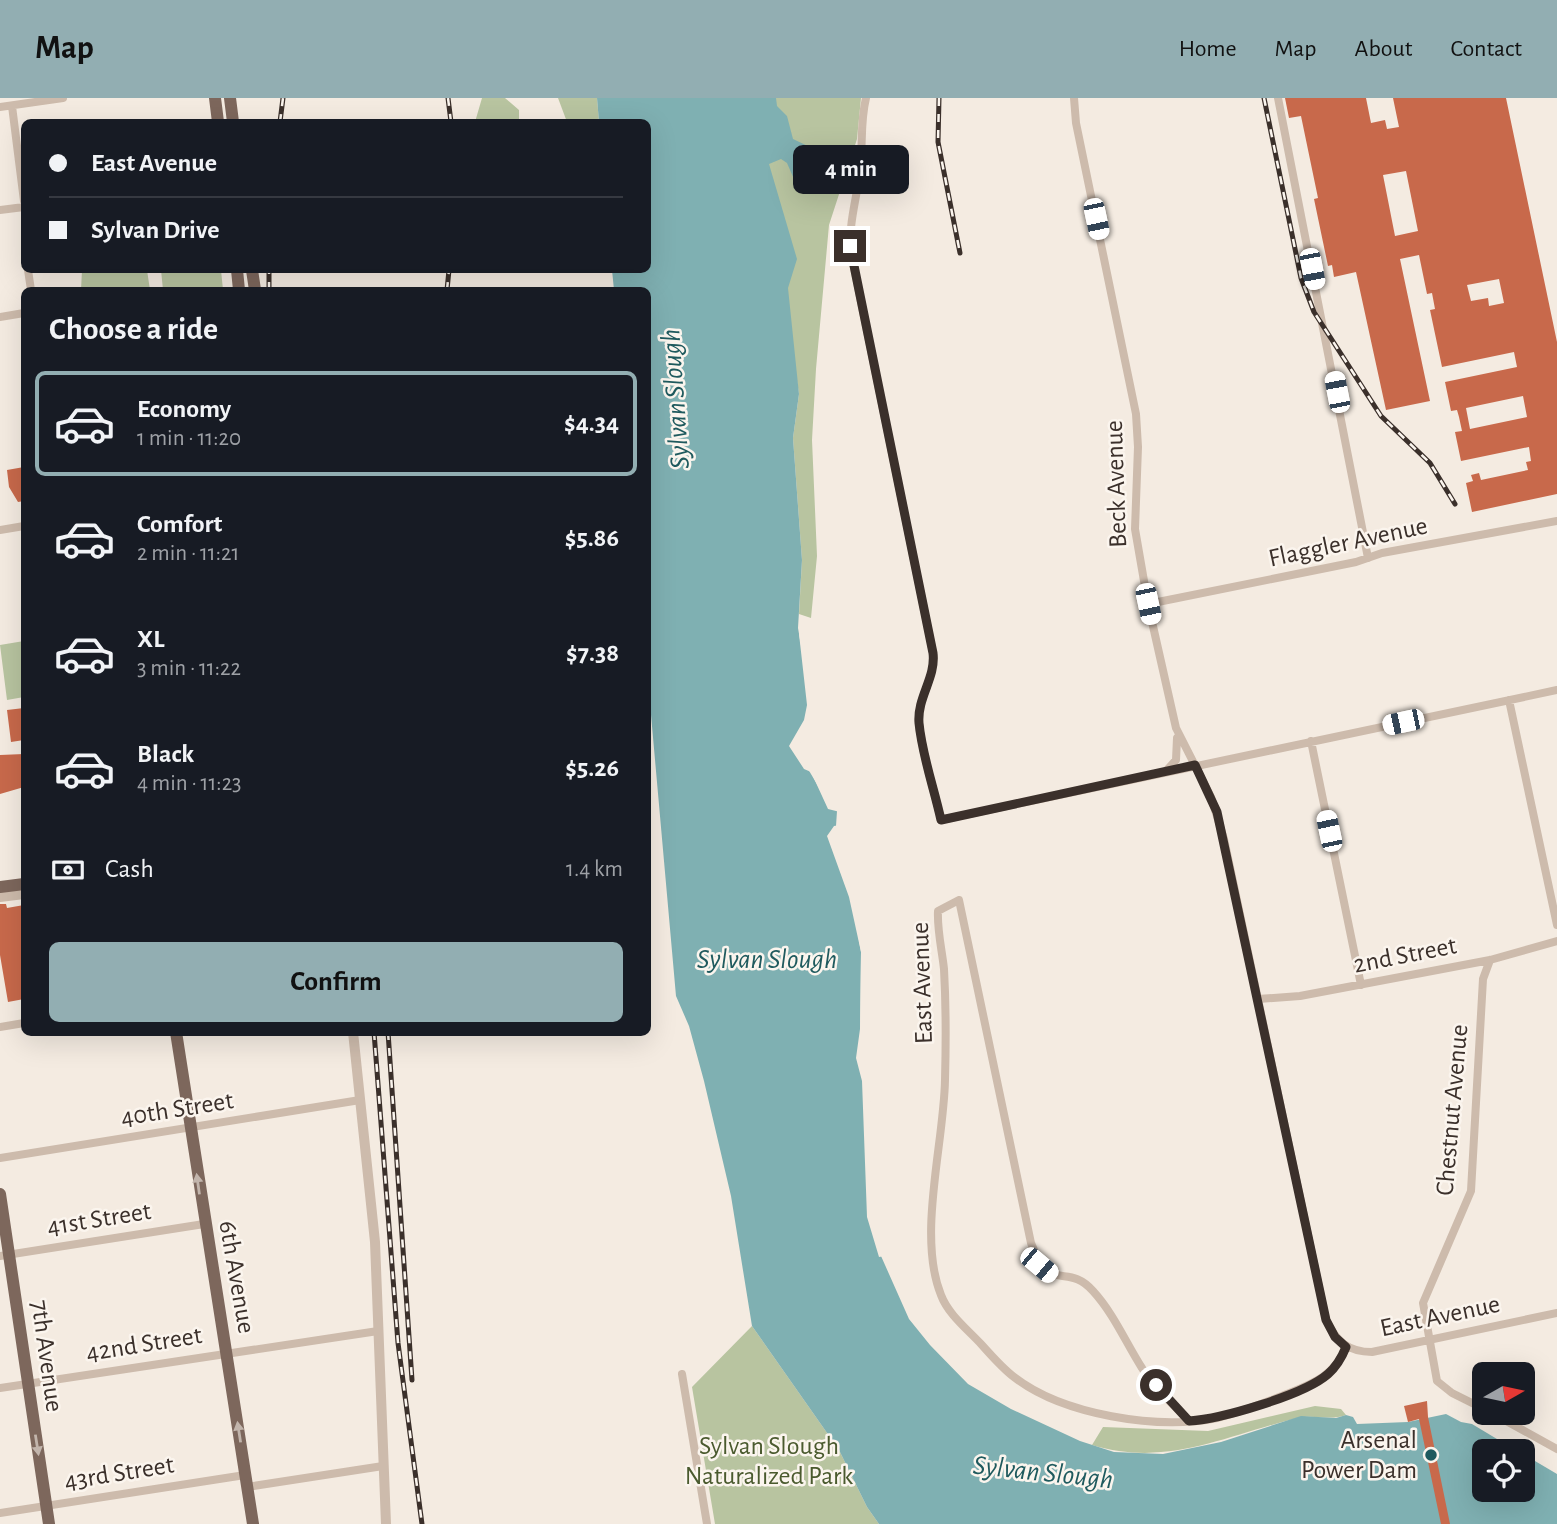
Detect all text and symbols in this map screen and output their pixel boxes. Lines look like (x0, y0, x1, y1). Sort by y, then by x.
text: Map (35, 32, 94, 65)
text: Home (1179, 37, 1237, 61)
text: Map (1275, 37, 1317, 61)
text: About (1355, 37, 1412, 61)
text: Contact (1450, 37, 1522, 61)
callout: 4 min (792, 144, 908, 194)
text: East Avenue (91, 150, 217, 176)
text: 4 min (825, 158, 877, 181)
car (1082, 196, 1111, 242)
text: Sylvan Drive (91, 217, 219, 243)
route end (834, 230, 866, 262)
car (1298, 246, 1327, 292)
text: Choose a ride (49, 313, 218, 345)
water label: Sylvan Slough (657, 328, 695, 470)
car (1323, 369, 1352, 415)
icon: car (53, 392, 116, 455)
text: Economy (137, 396, 231, 422)
text: $4.34 (564, 410, 619, 436)
street label: Beck Avenue (1101, 420, 1131, 548)
text: 1 min · 11:20 (137, 427, 241, 450)
icon: car (53, 507, 116, 570)
text: Comfort (137, 511, 222, 537)
street label: Flaggler Avenue (1266, 512, 1430, 572)
text: $5.86 (565, 525, 619, 551)
text: 2 min · 11:21 (137, 542, 239, 565)
car (1134, 581, 1163, 627)
icon: car (53, 622, 116, 685)
text: XL (137, 626, 164, 652)
text: $7.38 (566, 640, 619, 666)
text: 3 min · 11:22 (137, 657, 241, 680)
car (1381, 707, 1426, 737)
icon: car (53, 737, 116, 800)
text: Black (137, 741, 194, 767)
text: $5.26 (565, 755, 619, 781)
text: 4 min · 11:23 (137, 772, 242, 795)
car (1315, 808, 1344, 854)
icon: cash (49, 851, 87, 889)
text: Cash (105, 856, 154, 882)
text: 1.4 km (566, 858, 623, 881)
street label: East Avenue (907, 922, 937, 1044)
street label: 2nd Street (1351, 932, 1459, 978)
button: Confirm (49, 942, 623, 1022)
water label: Sylvan Slough (697, 946, 837, 974)
street label: Chestnut Avenue (1432, 1023, 1472, 1197)
street label: 40th Street (119, 1087, 235, 1131)
one-way arrow (192, 1173, 203, 1195)
street label: 41st Street (45, 1198, 153, 1240)
street label: 6th Avenue (214, 1219, 260, 1335)
car (1017, 1243, 1062, 1287)
street label: East Avenue (1378, 1291, 1502, 1341)
street label: 7th Avenue (26, 1298, 68, 1414)
street label: 42nd Street (84, 1322, 204, 1366)
north arrow (1472, 1362, 1535, 1424)
map controls (1472, 1362, 1535, 1502)
route start (1140, 1369, 1172, 1401)
one-way arrow (233, 1421, 244, 1443)
place label: Arsenal Power Dam (1301, 1427, 1417, 1483)
park label: Sylvan Slough Naturalized Park (685, 1433, 853, 1489)
one-way arrow (32, 1434, 43, 1456)
button: locate (1472, 1439, 1535, 1502)
marker: Arsenal Power Dam (1423, 1447, 1439, 1463)
street label: 43rd Street (62, 1452, 176, 1494)
water label: Sylvan Slough (972, 1452, 1114, 1494)

